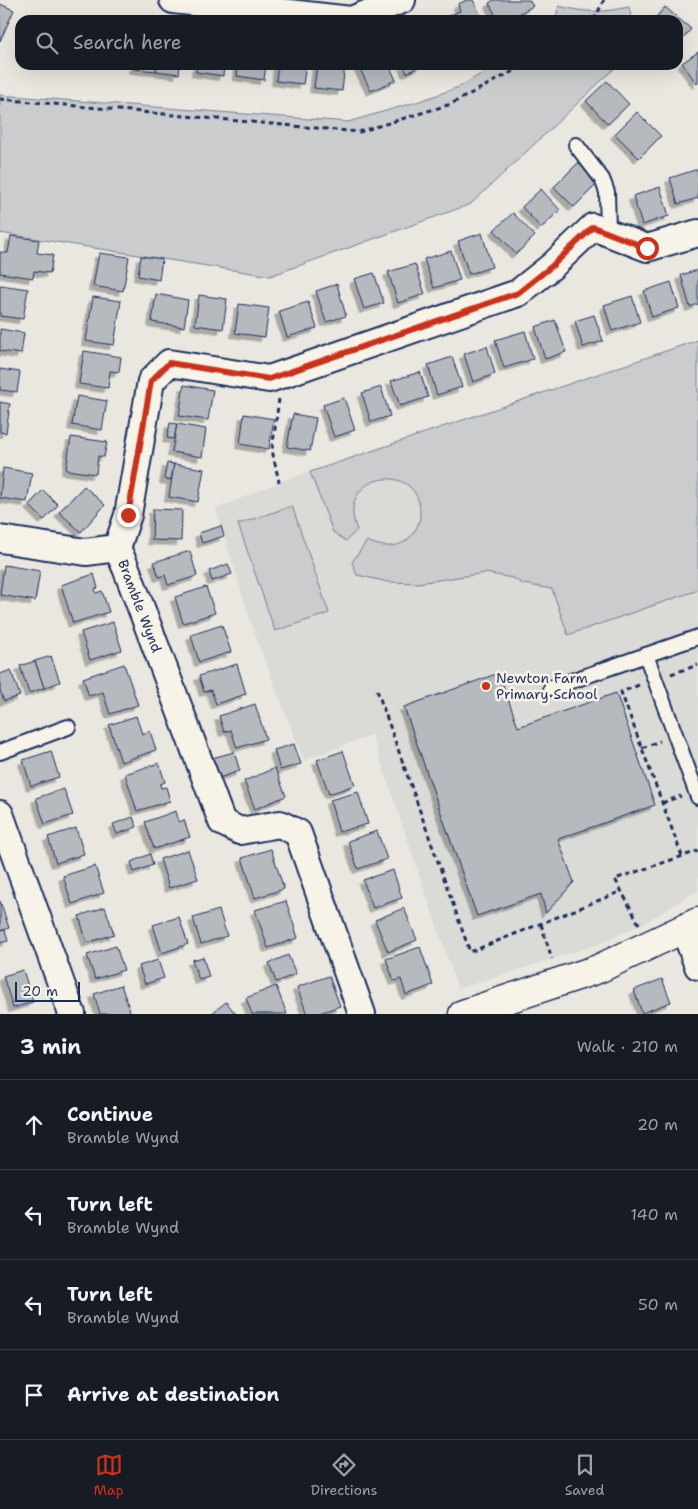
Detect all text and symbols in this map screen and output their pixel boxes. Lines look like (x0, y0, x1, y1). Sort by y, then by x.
search box (15, 15, 683, 70)
icon: search (33, 29, 61, 57)
text: Search here (73, 30, 182, 55)
route start (636, 237, 659, 260)
route end (117, 504, 140, 527)
street label: Bramble Wynd (114, 557, 166, 655)
place label: Newton Farm Primary School (496, 669, 598, 703)
marker: Newton Farm Primary School (480, 680, 492, 692)
scale bar (15, 979, 80, 1002)
text: 20 m (22, 982, 58, 1000)
text: 3 min (20, 1033, 81, 1061)
text: Walk · 210 m (577, 1036, 678, 1057)
text: Continue (67, 1102, 153, 1127)
icon: ahead (20, 1111, 48, 1139)
text: 20 m (637, 1114, 678, 1135)
text: Bramble Wynd (67, 1127, 179, 1148)
text: Turn left (67, 1192, 153, 1217)
icon: left (20, 1201, 48, 1229)
text: 140 m (631, 1204, 678, 1225)
text: Bramble Wynd (67, 1217, 179, 1238)
text: Turn left (67, 1282, 153, 1307)
icon: left (20, 1291, 48, 1319)
text: 50 m (638, 1294, 678, 1315)
text: Bramble Wynd (67, 1307, 179, 1328)
icon: arrive (20, 1381, 48, 1409)
text: Arrive at destination (67, 1382, 279, 1407)
tab: Map (94, 1451, 124, 1499)
tab: Directions (311, 1451, 377, 1499)
tab: Saved (565, 1451, 604, 1499)

